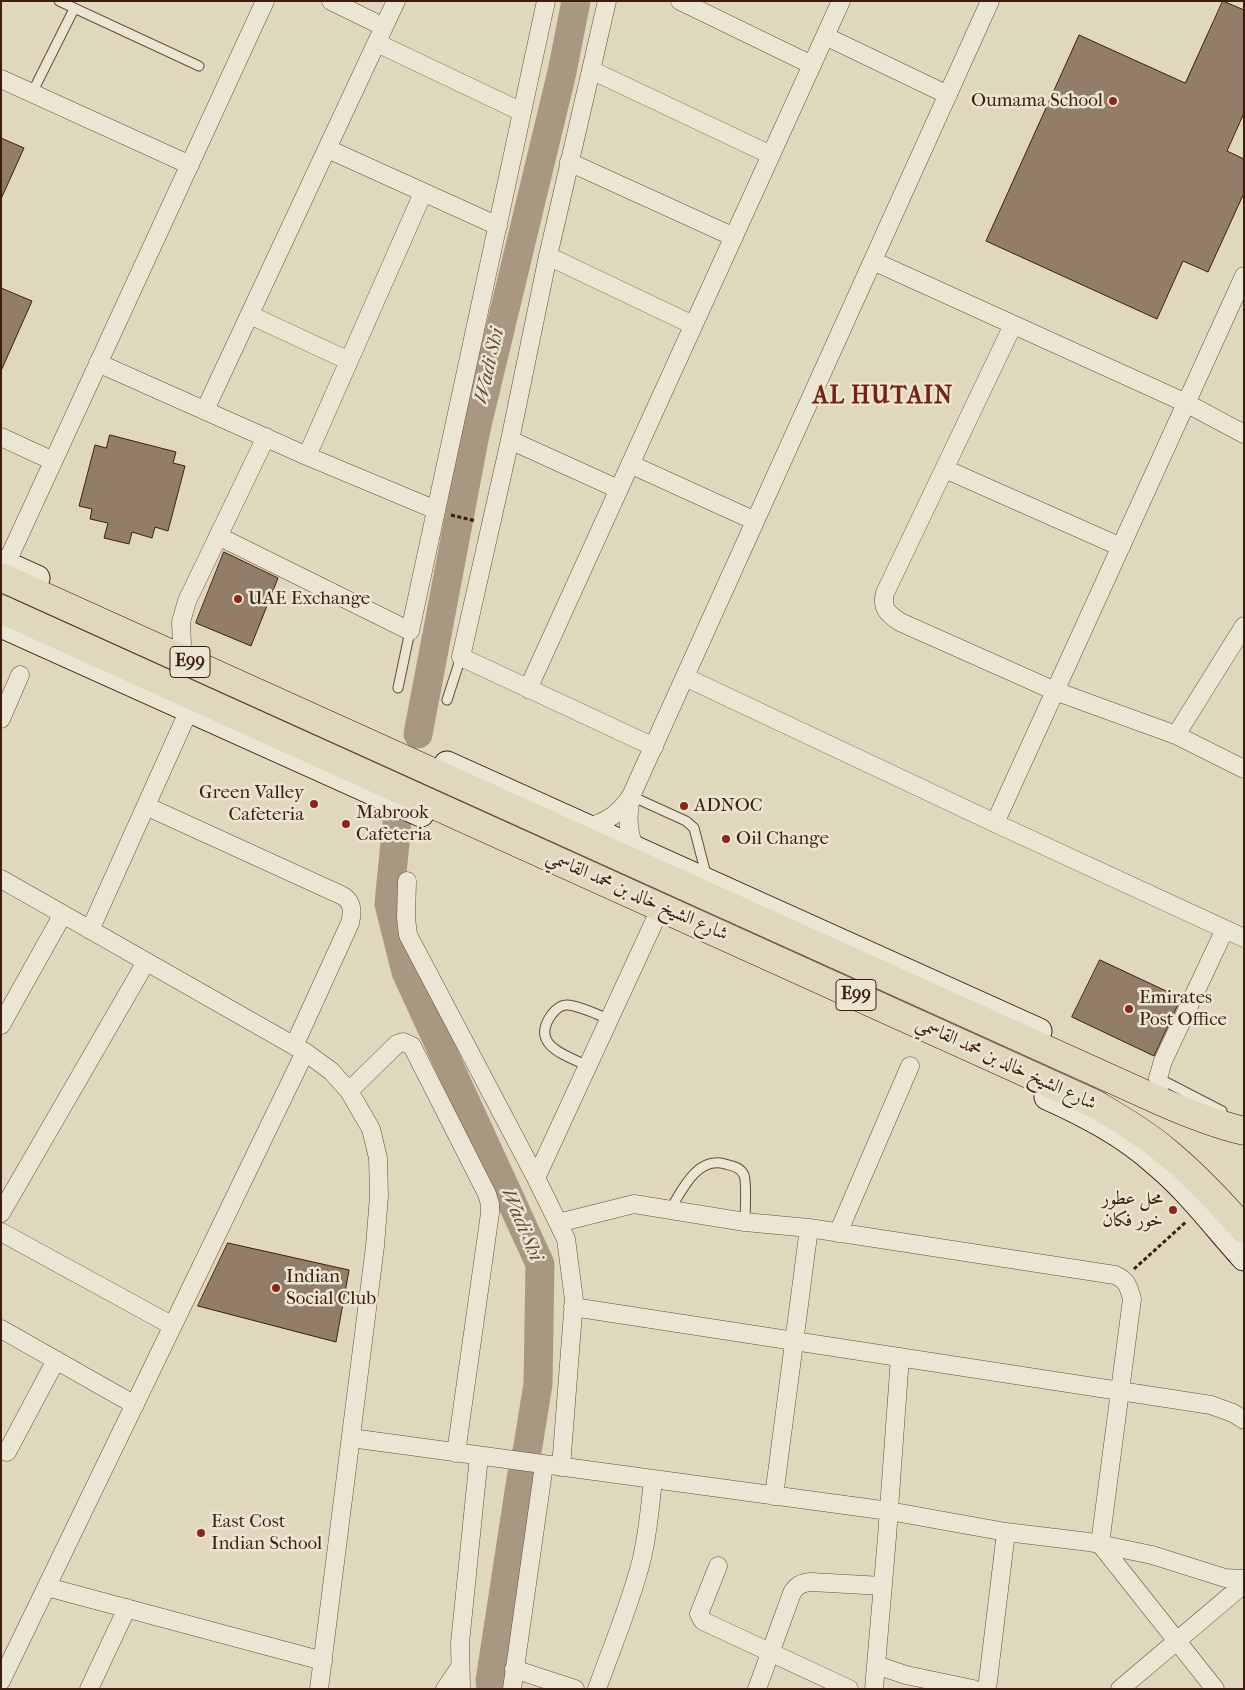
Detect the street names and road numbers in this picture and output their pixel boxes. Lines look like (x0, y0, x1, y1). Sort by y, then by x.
road number: E99 (170, 646, 210, 678)
street label: شارع الشيخ خالد بن محمد القاسمي (543, 846, 731, 946)
road number: E99 (836, 980, 876, 1010)
street label: شارع الشيخ خالد بن محمد القاسمي (912, 1012, 1100, 1116)

